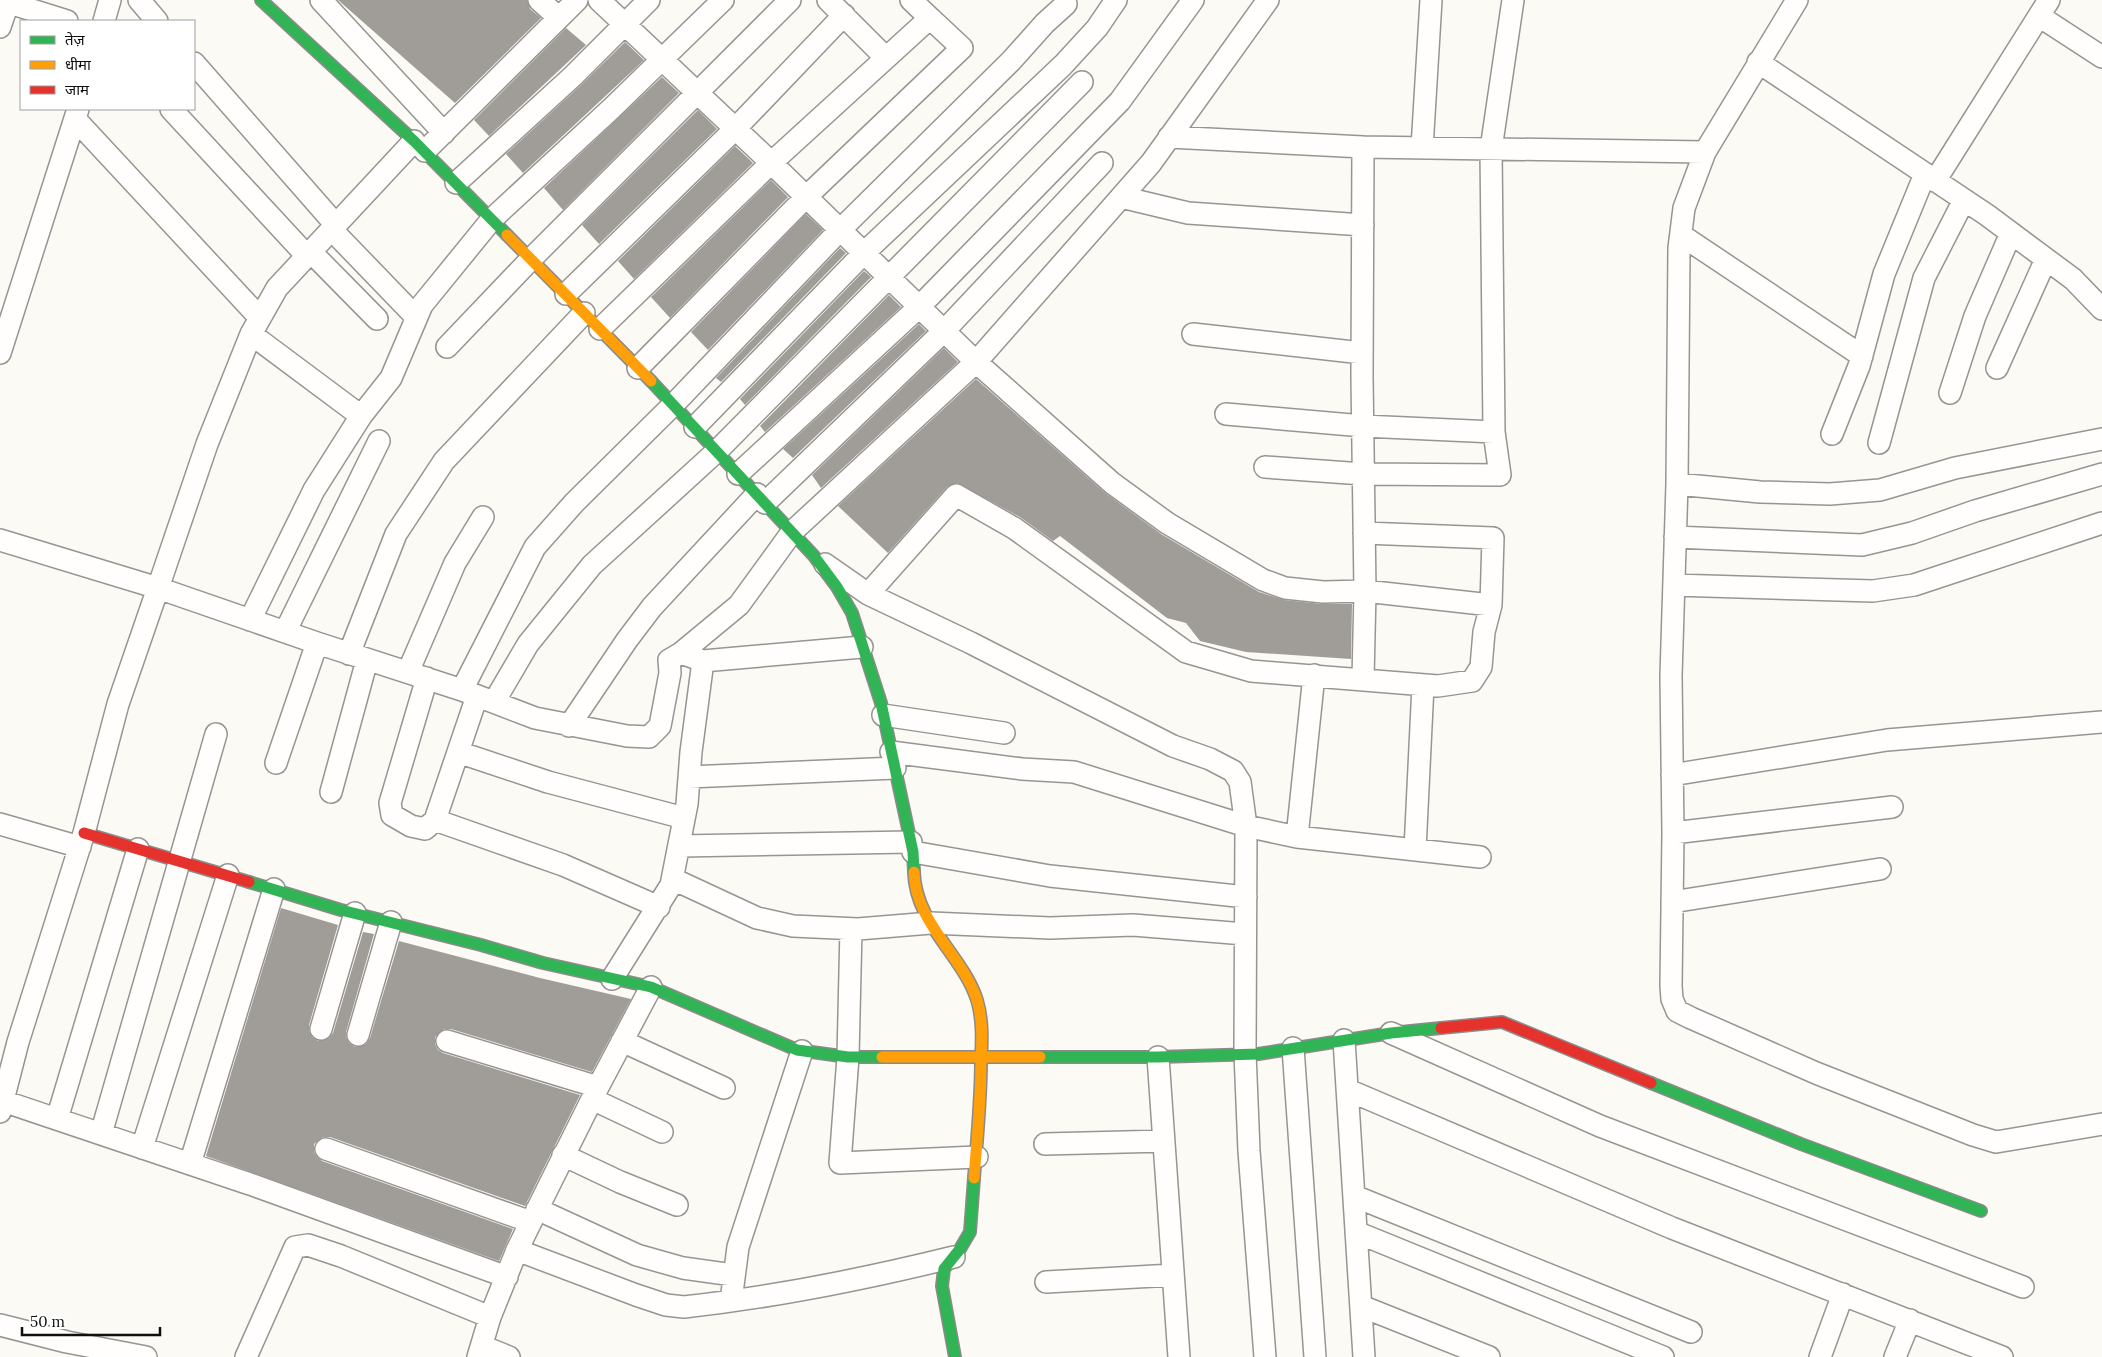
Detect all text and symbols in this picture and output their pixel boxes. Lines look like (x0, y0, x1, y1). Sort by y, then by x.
legend (20, 20, 195, 110)
text: तेज़ (65, 30, 86, 49)
text: धीमा (65, 55, 92, 74)
text: जाम (65, 80, 90, 99)
scale bar (22, 1304, 160, 1336)
text: 50 m (30, 1312, 65, 1331)

